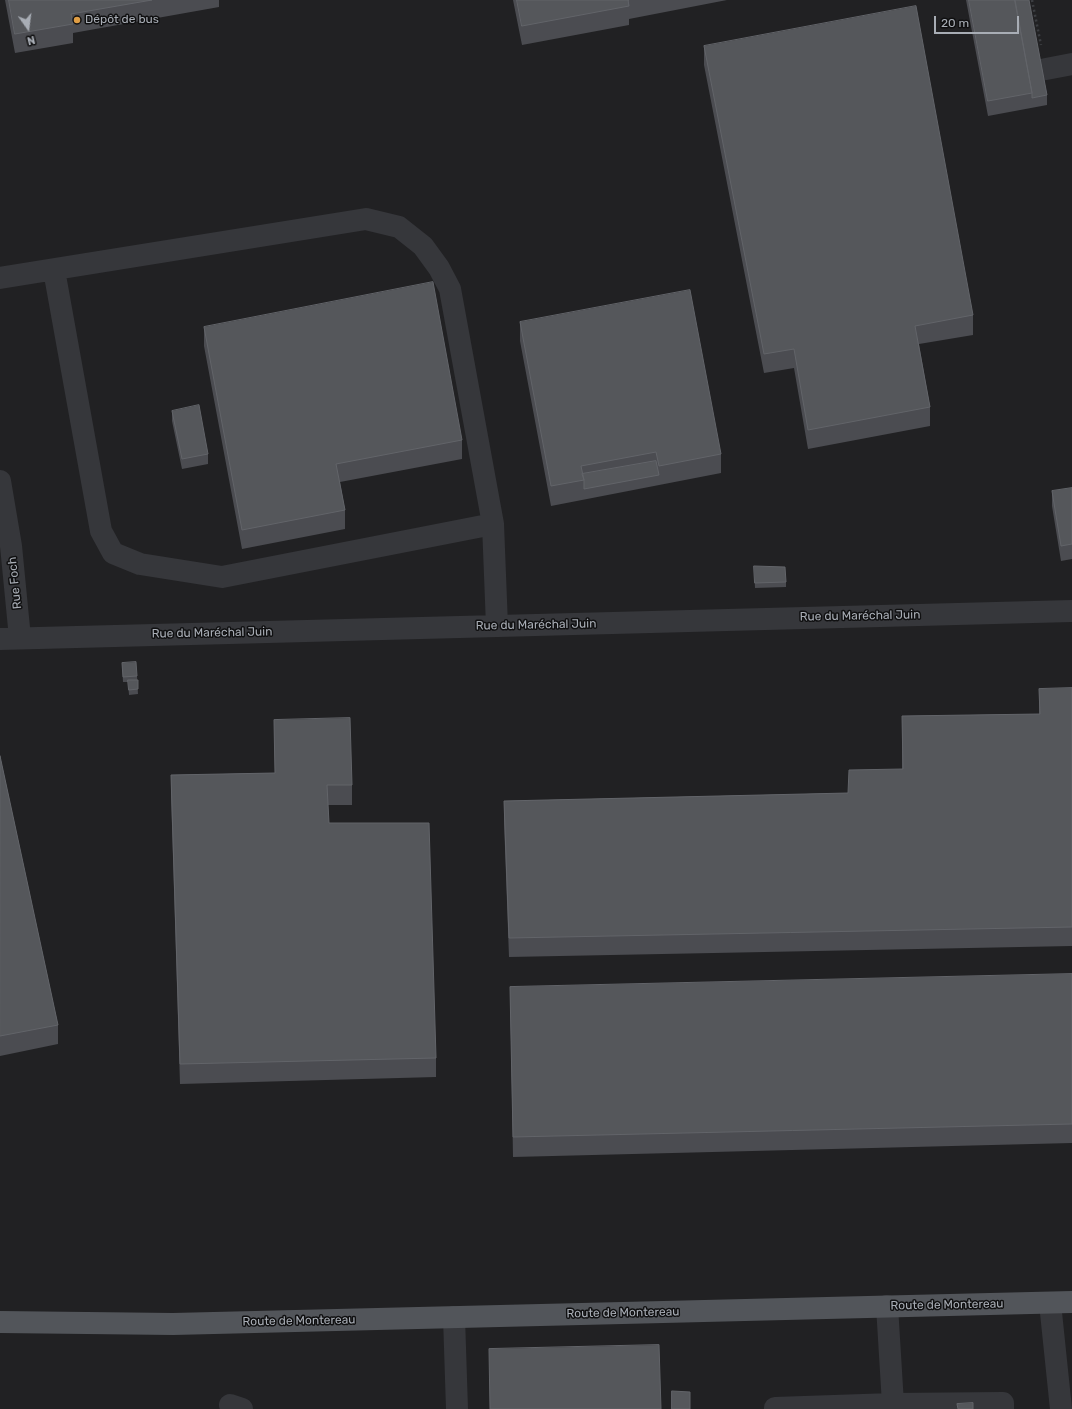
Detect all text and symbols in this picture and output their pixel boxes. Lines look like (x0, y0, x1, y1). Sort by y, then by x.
north arrow (8, 8, 48, 48)
scale bar (936, 8, 1021, 34)
place label: Dépôt de bus (85, 13, 159, 27)
marker: Dépôt de bus (72, 15, 82, 25)
text: 20 m (941, 16, 969, 30)
text: N (26, 33, 36, 47)
street label: Rue Foch (5, 556, 25, 610)
street label: Rue du Maréchal Juin (800, 608, 920, 624)
street label: Rue du Maréchal Juin (476, 617, 596, 633)
street label: Rue du Maréchal Juin (152, 625, 272, 641)
street label: Route de Montereau (890, 1297, 1004, 1313)
street label: Route de Montereau (566, 1305, 680, 1321)
street label: Route de Montereau (242, 1313, 356, 1329)

